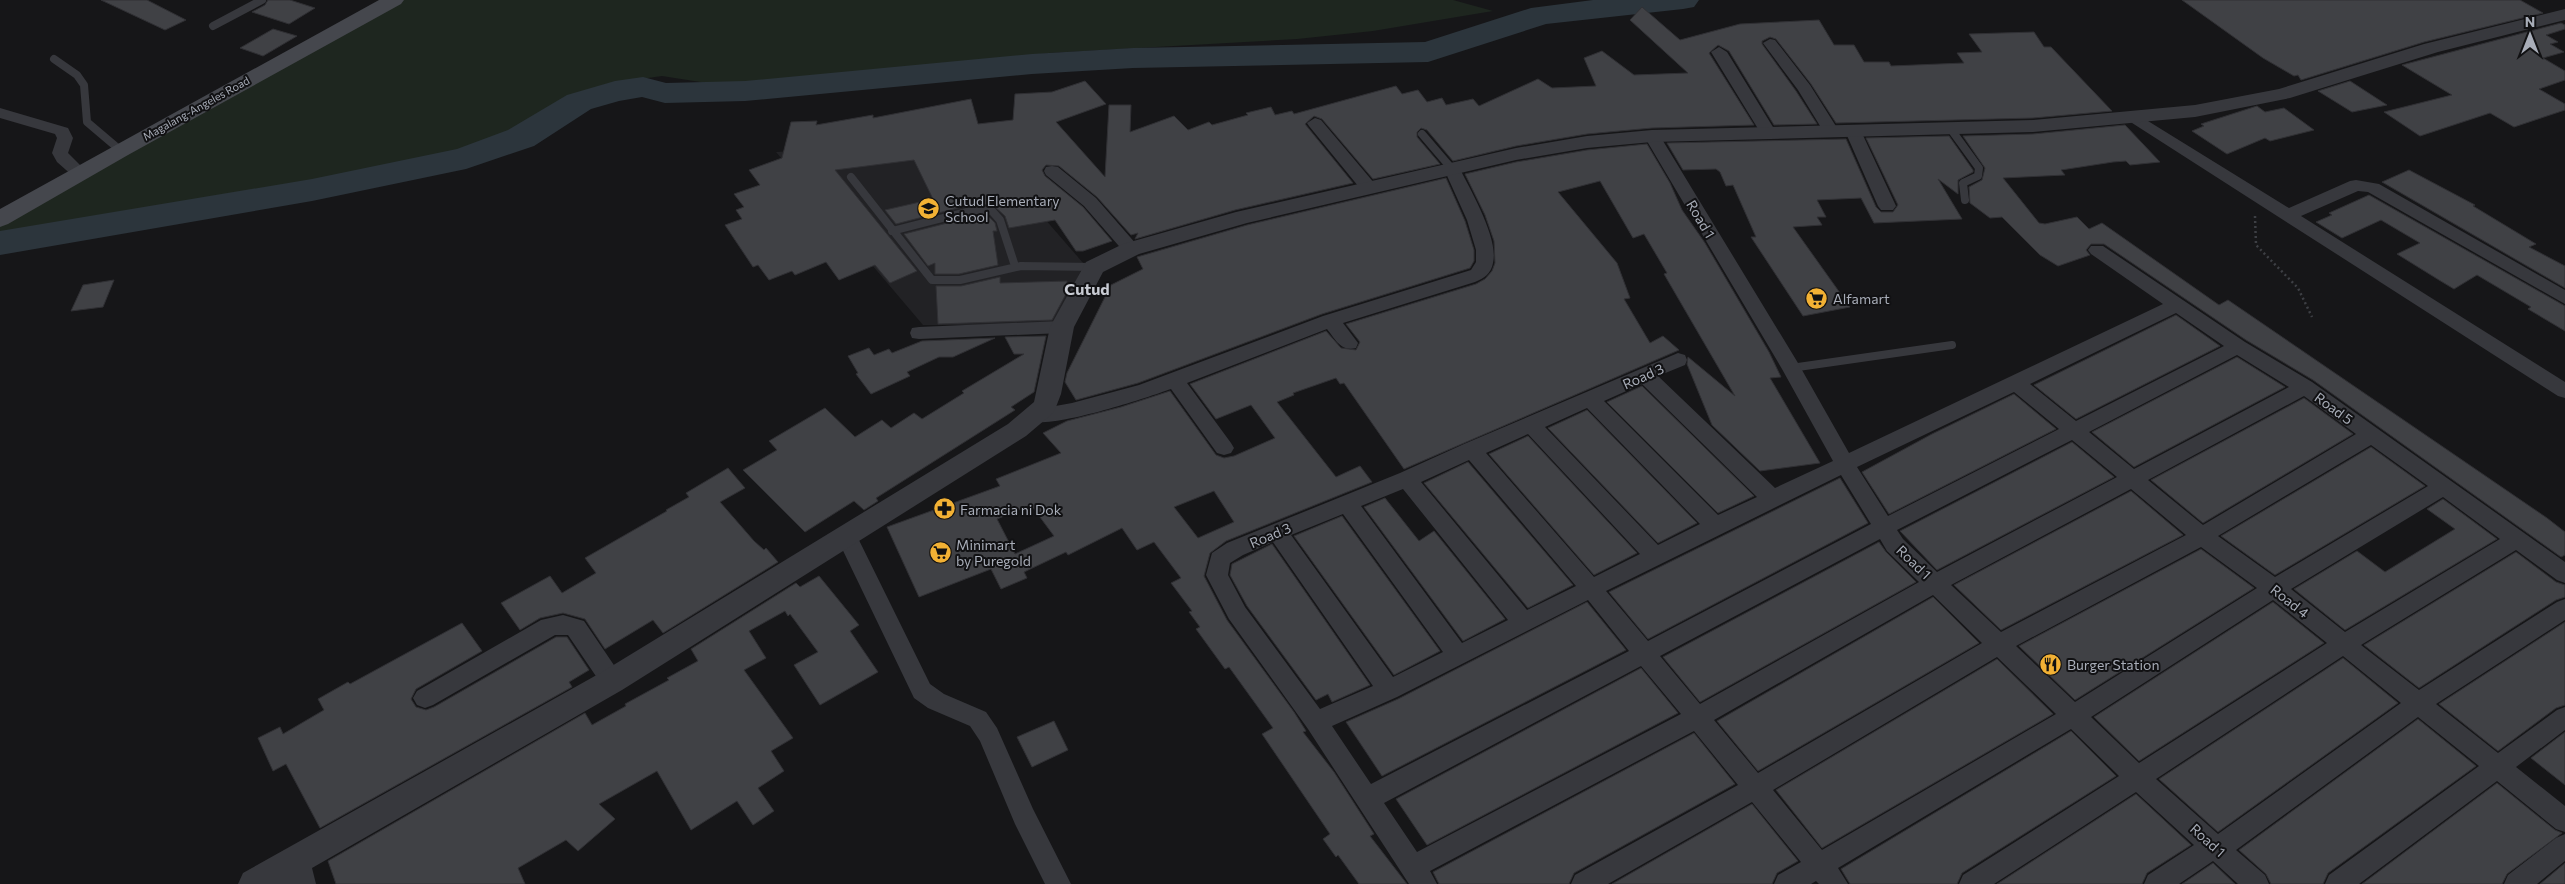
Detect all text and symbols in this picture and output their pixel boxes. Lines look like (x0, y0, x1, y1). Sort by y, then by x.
north arrow (2505, 10, 2555, 60)
text: N (2525, 13, 2535, 30)
street label: Magalang-Angeles Road (140, 73, 252, 143)
place label: Cutud Elementary School (945, 192, 1060, 225)
school or university icon: Cutud Elementary School (917, 196, 941, 220)
street label: Road 1 (1683, 197, 1719, 241)
district label: Cutud (1064, 279, 1110, 298)
supermarket icon: Alfamart (1805, 286, 1829, 310)
place label: Alfamart (1833, 290, 1890, 307)
street label: Road 3 (1620, 359, 1666, 393)
street label: Road 5 (2311, 388, 2357, 428)
pharmacy icon: Farmacia ni Dok (932, 497, 956, 521)
place label: Farmacia ni Dok (960, 501, 1062, 518)
street label: Road 3 (1247, 519, 1293, 551)
place label: Minimart by Puregold (956, 536, 1031, 569)
supermarket icon: Minimart by Puregold (928, 540, 952, 564)
street label: Road 1 (1893, 542, 1935, 582)
street label: Road 4 (2268, 581, 2313, 622)
restaurant icon: Burger Station (2039, 652, 2063, 676)
place label: Burger Station (2067, 656, 2159, 673)
street label: Road 1 (2187, 820, 2229, 860)

